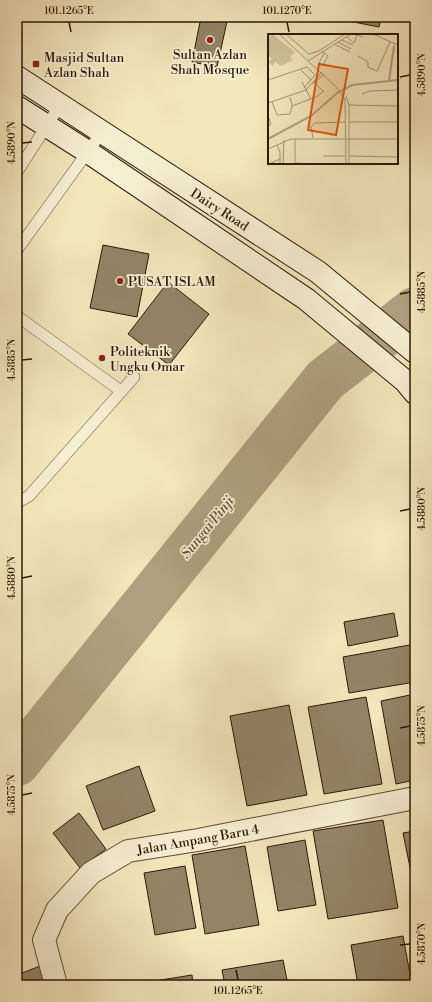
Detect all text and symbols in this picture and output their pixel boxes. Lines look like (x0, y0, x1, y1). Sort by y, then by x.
text: 101.1265°E (44, 5, 94, 17)
text: 101.1270°E (262, 5, 312, 17)
inset map (268, 34, 398, 164)
marker: Sultan Azlan Shah Mosque (205, 35, 215, 45)
place label: Sultan Azlan Shah Mosque (171, 47, 250, 78)
place label: Masjid Sultan Azlan Shah (43, 50, 125, 81)
text: 4.5890°N (416, 53, 428, 97)
marker: Masjid Sultan Azlan Shah (31, 59, 41, 69)
text: 4.5890°N (6, 121, 18, 165)
street label: Dairy Road (187, 185, 252, 235)
text: 4.5885°N (416, 270, 428, 313)
place label: PUSAT ISLAM (128, 274, 216, 290)
marker: PUSAT ISLAM (115, 276, 125, 286)
text: 4.5885°N (6, 338, 18, 381)
place label: Politeknik Ungku Omar (110, 344, 185, 375)
marker: Politeknik Ungku Omar (97, 353, 107, 363)
text: 4.5880°N (416, 487, 428, 531)
water label: Sungai Pinji (177, 492, 239, 563)
text: 4.5880°N (6, 556, 18, 600)
text: 4.5875°N (416, 705, 428, 747)
text: 4.5875°N (6, 774, 18, 816)
street label: Jalan Ampang Baru 4 (135, 821, 261, 859)
text: 4.5870°N (416, 922, 428, 965)
text: 101.1265°E (213, 985, 263, 997)

